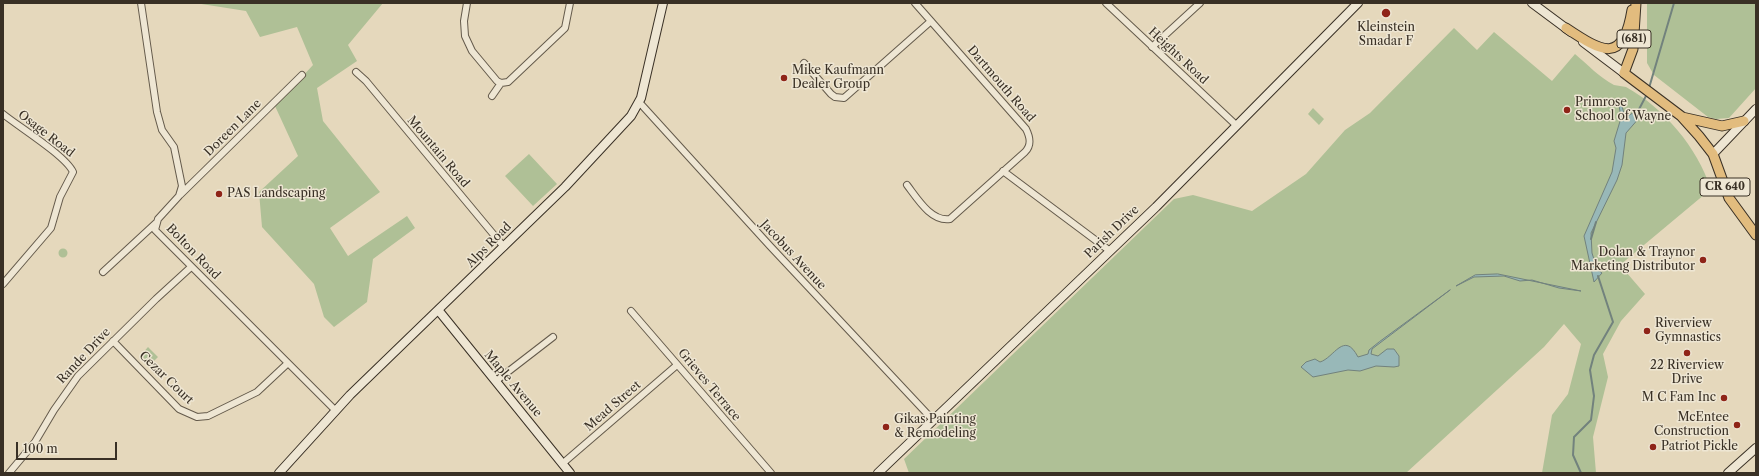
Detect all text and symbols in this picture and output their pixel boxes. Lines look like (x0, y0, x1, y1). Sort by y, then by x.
marker: Kleinstein Smadar F (1380, 7, 1392, 19)
place label: Kleinstein Smadar F (1357, 21, 1415, 49)
street label: Heights Road (1145, 25, 1211, 87)
road number: (681) (1617, 30, 1651, 48)
street label: Dartmouth Road (964, 43, 1038, 125)
place label: Mike Kaufmann Dealer Group (792, 64, 884, 92)
marker: Mike Kaufmann Dealer Group (779, 73, 789, 83)
place label: Primrose School of Wayne (1575, 96, 1671, 124)
street label: Doreen Lane (202, 97, 264, 159)
marker: Primrose School of Wayne (1562, 105, 1572, 115)
street label: Osage Road (15, 108, 77, 160)
street label: Mountain Road (404, 113, 472, 191)
road number: CR 640 (1700, 178, 1750, 196)
place label: PAS Landscaping (227, 187, 325, 201)
marker: PAS Landscaping (214, 189, 224, 199)
street label: Parish Drive (1082, 203, 1142, 261)
street label: Jacobus Avenue (757, 217, 829, 293)
street label: Alps Road (463, 219, 515, 271)
street label: Bolton Road (163, 221, 223, 283)
place label: Dolan & Traynor Marketing Distributor (1571, 246, 1695, 274)
marker: Dolan & Traynor Marketing Distributor (1698, 255, 1708, 265)
place label: Riverview Gymnastics (1655, 317, 1721, 345)
street label: Rande Drive (55, 325, 113, 387)
marker: Riverview Gymnastics (1642, 326, 1652, 336)
street label: Grieves Terrace (675, 346, 743, 424)
street label: Cezar Court (136, 348, 196, 408)
street label: Maple Avenue (481, 348, 545, 420)
marker: 22 Riverview Drive (1682, 348, 1692, 358)
place label: 22 Riverview Drive (1650, 359, 1724, 387)
street label: Mead Street (582, 378, 644, 434)
place label: M C Fam Inc (1642, 391, 1716, 405)
marker: M C Fam Inc (1719, 393, 1729, 403)
place label: McEntee Construction (1654, 411, 1729, 439)
place label: Gikas Painting & Remodeling (894, 413, 976, 441)
marker: McEntee Construction (1732, 420, 1742, 430)
marker: Gikas Painting & Remodeling (881, 422, 891, 432)
scale bar (18, 434, 119, 460)
place label: Patriot Pickle (1661, 440, 1738, 454)
text: 100 m (23, 441, 58, 456)
marker: Patriot Pickle (1648, 442, 1658, 452)

